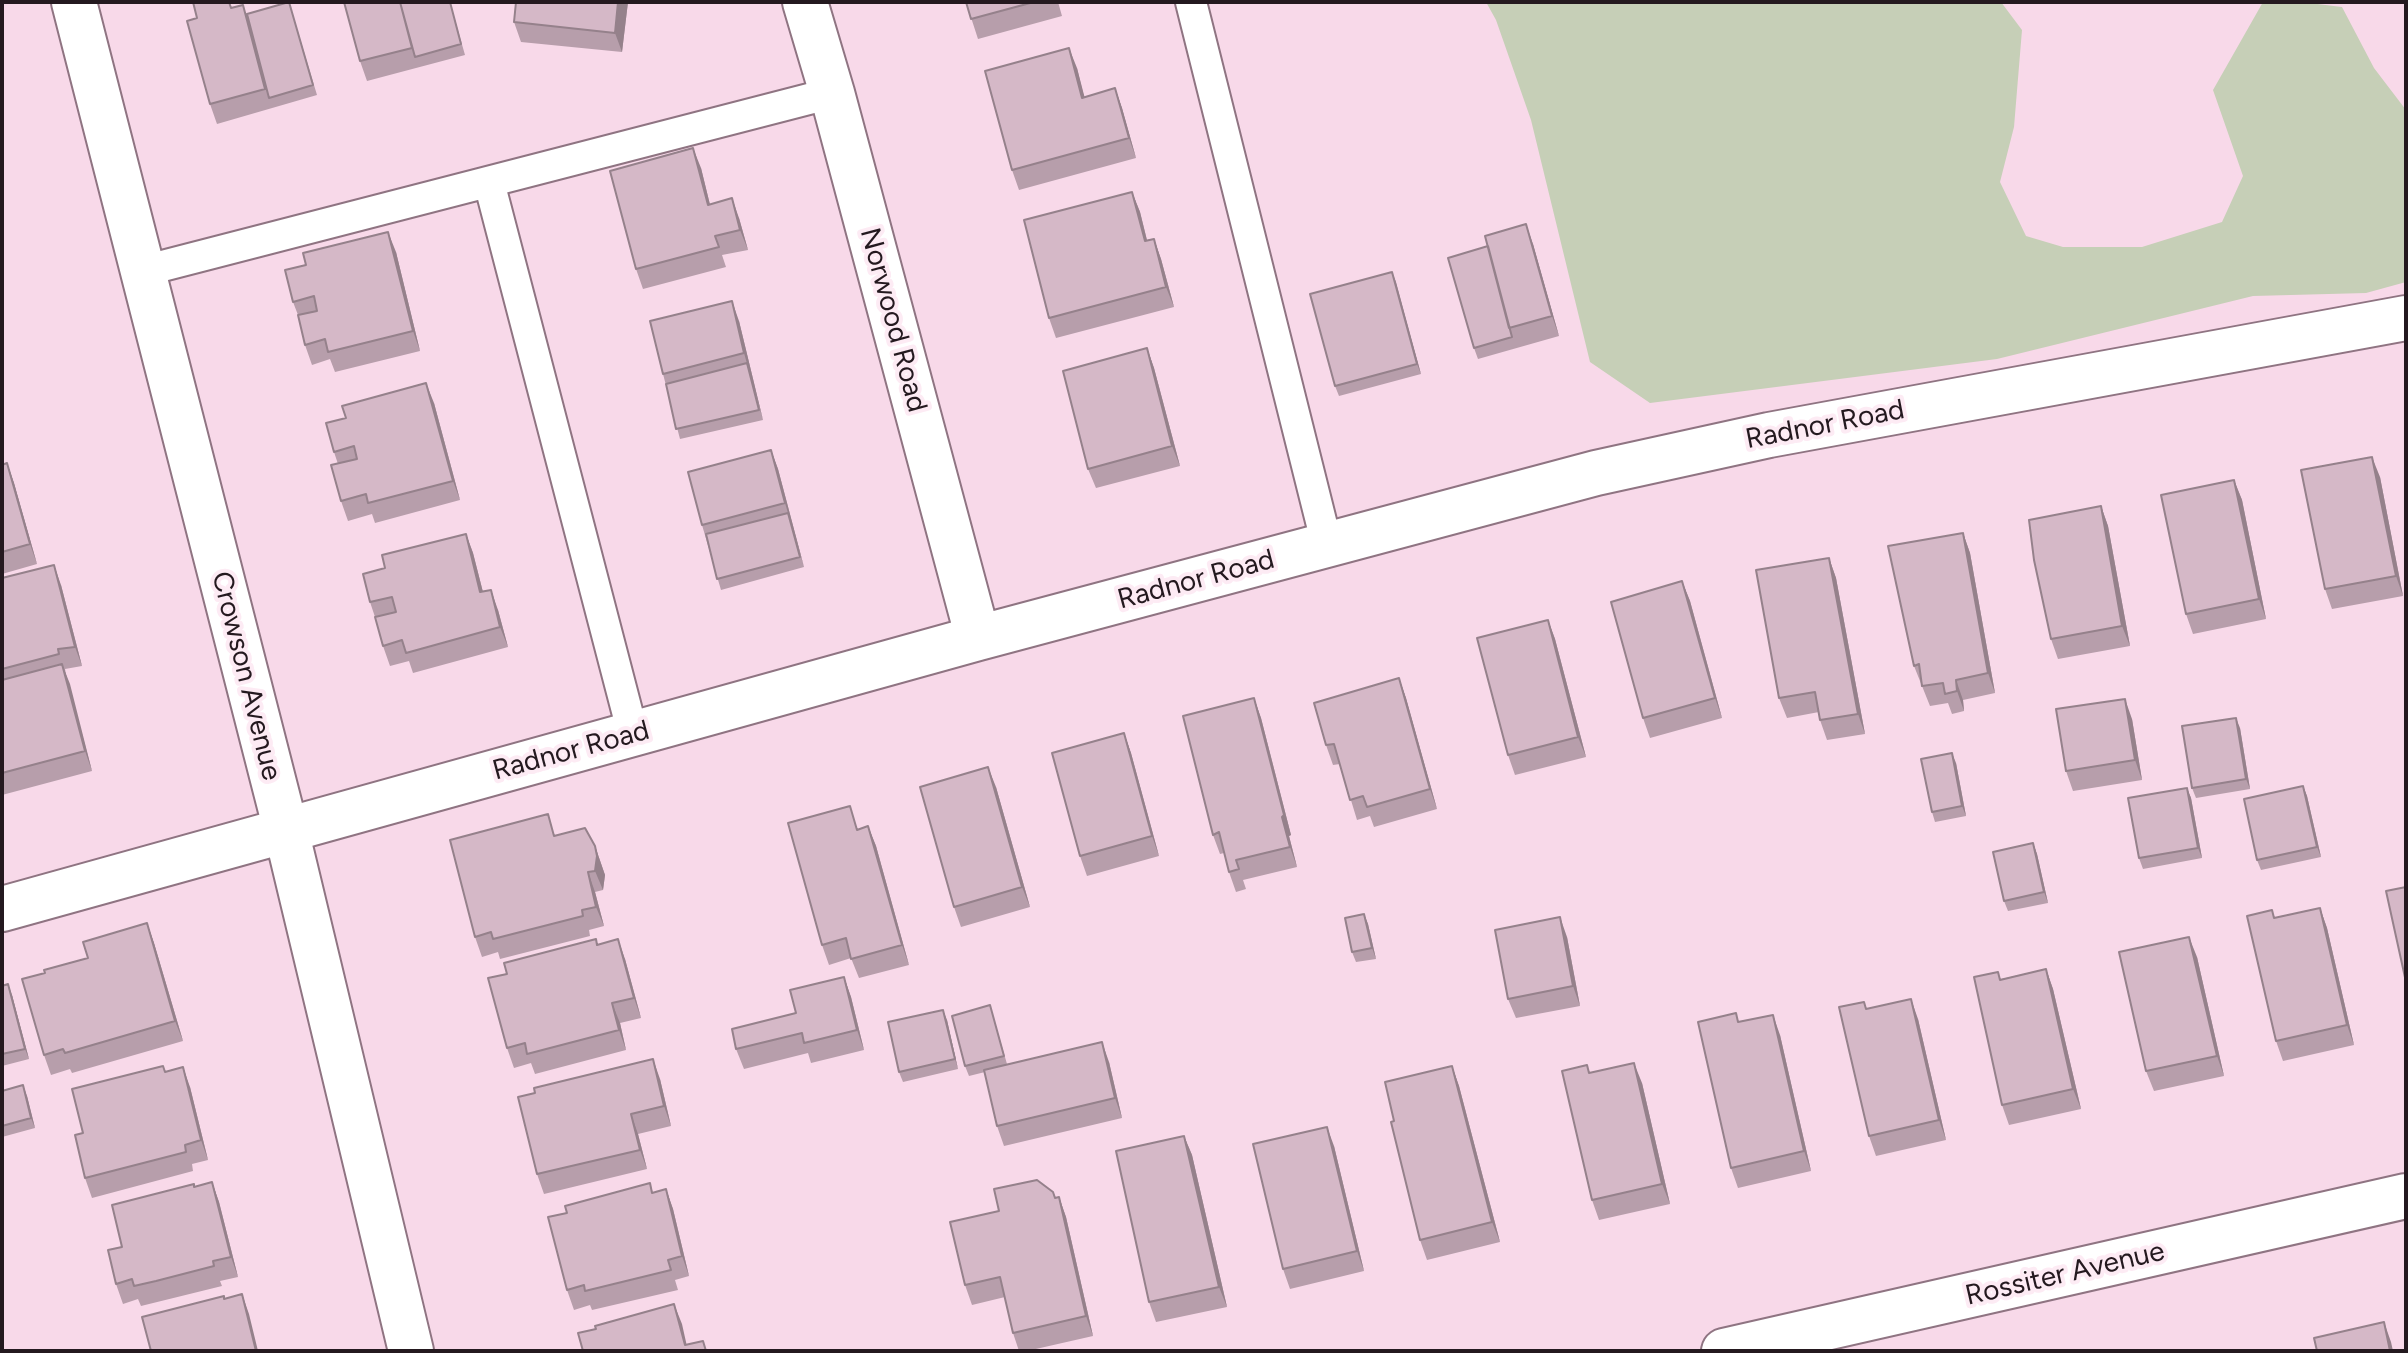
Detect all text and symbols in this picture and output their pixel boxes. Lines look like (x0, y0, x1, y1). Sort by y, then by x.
street label: Norwood Road (852, 224, 934, 416)
street label: Radnor Road (1743, 393, 1907, 457)
street label: Radnor Road (1114, 543, 1278, 617)
street label: Crowson Avenue (204, 568, 288, 784)
street label: Radnor Road (489, 714, 653, 788)
street label: Rossiter Avenue (1962, 1235, 2168, 1313)

